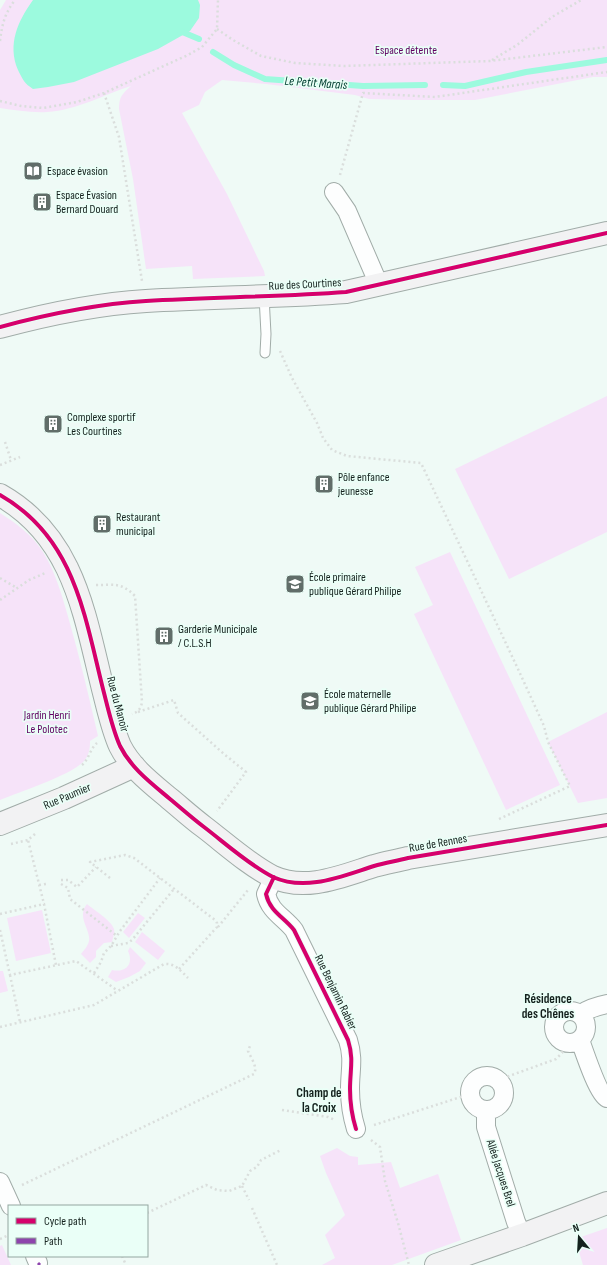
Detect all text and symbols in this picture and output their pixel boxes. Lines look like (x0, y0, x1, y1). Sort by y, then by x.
park label: Espace détente (375, 43, 437, 58)
water label: Le Petit Marais (284, 73, 348, 93)
library icon: Espace évasion (22, 160, 44, 182)
place label: Espace évasion (47, 164, 108, 179)
place label: Espace Évasion Bernard Douard (56, 188, 118, 217)
building icon: Espace Évasion Bernard Douard (31, 191, 53, 213)
street label: Rue des Courtines (268, 275, 342, 294)
place label: Complexe sportif Les Courtines (67, 410, 136, 439)
building icon: Complexe sportif Les Courtines (42, 413, 64, 435)
place label: Pôle enfance jeunesse (337, 470, 390, 499)
building icon: Pôle enfance jeunesse (313, 473, 335, 495)
place label: Restaurant municipal (116, 510, 161, 539)
building icon: Restaurant municipal (91, 513, 113, 535)
place label: École primaire publique Gérard Philipe (309, 570, 401, 599)
school or university icon: École primaire publique Gérard Philipe (284, 573, 306, 595)
place label: Garderie Municipale / C.L.S.H (178, 622, 257, 651)
building icon: Garderie Municipale / C.L.S.H (153, 625, 175, 647)
street label: Rue du Manoir (103, 675, 132, 734)
place label: École maternelle publique Gérard Philipe (324, 687, 416, 716)
school or university icon: École maternelle publique Gérard Philipe (299, 690, 321, 712)
park label: Jardin Henri Le Polotec (23, 708, 70, 737)
street label: Rue Paumier (41, 780, 94, 813)
street label: Rue de Rennes (408, 831, 468, 856)
street label: Rue Benjamin Rabier (311, 952, 360, 1033)
district label: Résidence des Chênes (522, 991, 574, 1022)
district label: Champ de la Croix (296, 1085, 342, 1116)
street label: Allée Jacques Brel (482, 1137, 518, 1209)
legend (8, 1205, 148, 1257)
text: Cycle path (44, 1214, 86, 1229)
north arrow (559, 1217, 599, 1257)
text: N (571, 1221, 581, 1235)
text: Path (44, 1234, 62, 1249)

